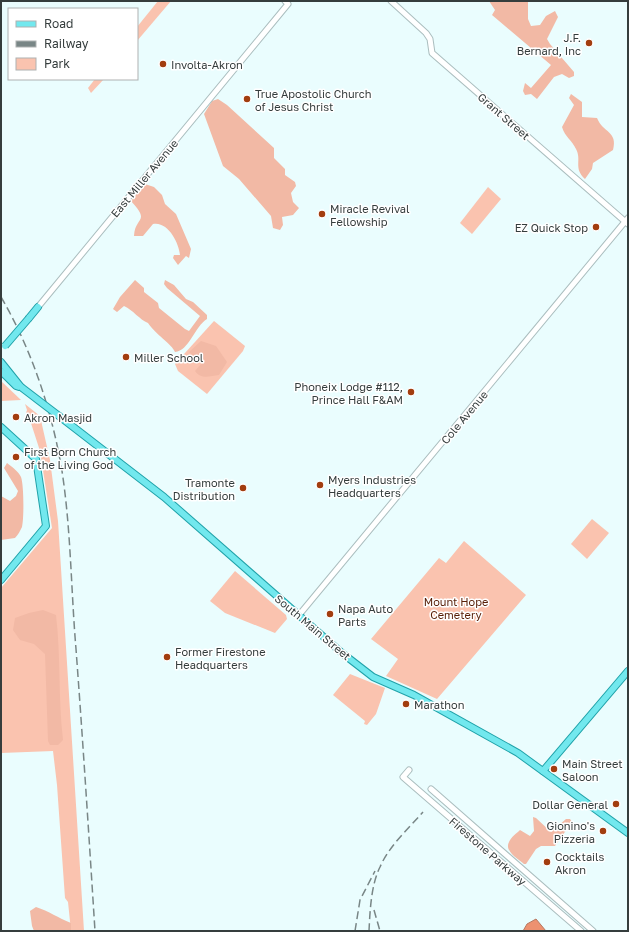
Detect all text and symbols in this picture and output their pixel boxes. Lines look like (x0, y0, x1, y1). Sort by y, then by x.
legend (8, 8, 138, 80)
text: Road (44, 16, 73, 31)
place label: J.F. Bernard, Inc (517, 31, 581, 57)
text: Railway (44, 36, 89, 51)
marker: J.F. Bernard, Inc (584, 38, 594, 48)
text: Park (44, 56, 70, 71)
place label: Involta-Akron (171, 58, 243, 71)
marker: Involta-Akron (158, 59, 168, 69)
place label: True Apostolic Church of Jesus Christ (255, 87, 372, 113)
street label: Grant Street (475, 90, 533, 142)
marker: True Apostolic Church of Jesus Christ (242, 94, 252, 104)
street label: East Miller Avenue (108, 137, 180, 219)
place label: Miracle Revival Fellowship (330, 202, 410, 228)
marker: Miracle Revival Fellowship (317, 209, 327, 219)
place label: EZ Quick Stop (515, 221, 588, 234)
marker: EZ Quick Stop (591, 222, 601, 232)
place label: Miller School (134, 351, 204, 364)
marker: Miller School (121, 352, 131, 362)
place label: Phoneix Lodge #112, Prince Hall F&AM (294, 380, 403, 406)
marker: Phoneix Lodge #112, Prince Hall F&AM (406, 387, 416, 397)
street label: Cole Avenue (438, 388, 490, 446)
place label: Akron Masjid (24, 411, 92, 424)
marker: Akron Masjid (11, 412, 21, 422)
place label: First Born Church of the Living God (24, 445, 116, 471)
marker: First Born Church of the Living God (11, 452, 21, 462)
place label: Myers Industries Headquarters (328, 473, 416, 499)
place label: Tramonte Distribution (173, 476, 235, 502)
marker: Myers Industries Headquarters (315, 480, 325, 490)
marker: Tramonte Distribution (238, 483, 248, 493)
street label: South Main Street (272, 592, 354, 662)
park label: Mount Hope Cemetery (424, 595, 488, 621)
place label: Napa Auto Parts (338, 602, 394, 628)
marker: Napa Auto Parts (325, 609, 335, 619)
place label: Former Firestone Headquarters (175, 645, 266, 671)
marker: Former Firestone Headquarters (162, 652, 172, 662)
place label: Marathon (414, 698, 465, 711)
marker: Marathon (401, 699, 411, 709)
place label: Main Street Saloon (562, 757, 623, 783)
marker: Main Street Saloon (549, 764, 559, 774)
place label: Dollar General (532, 798, 608, 811)
marker: Dollar General (611, 799, 621, 809)
street label: Firestone Parkway (447, 814, 529, 888)
place label: Gionino's Pizzeria (546, 819, 595, 845)
marker: Gionino's Pizzeria (598, 826, 608, 836)
place label: Cocktails Akron (555, 850, 605, 876)
marker: Cocktails Akron (542, 857, 552, 867)

